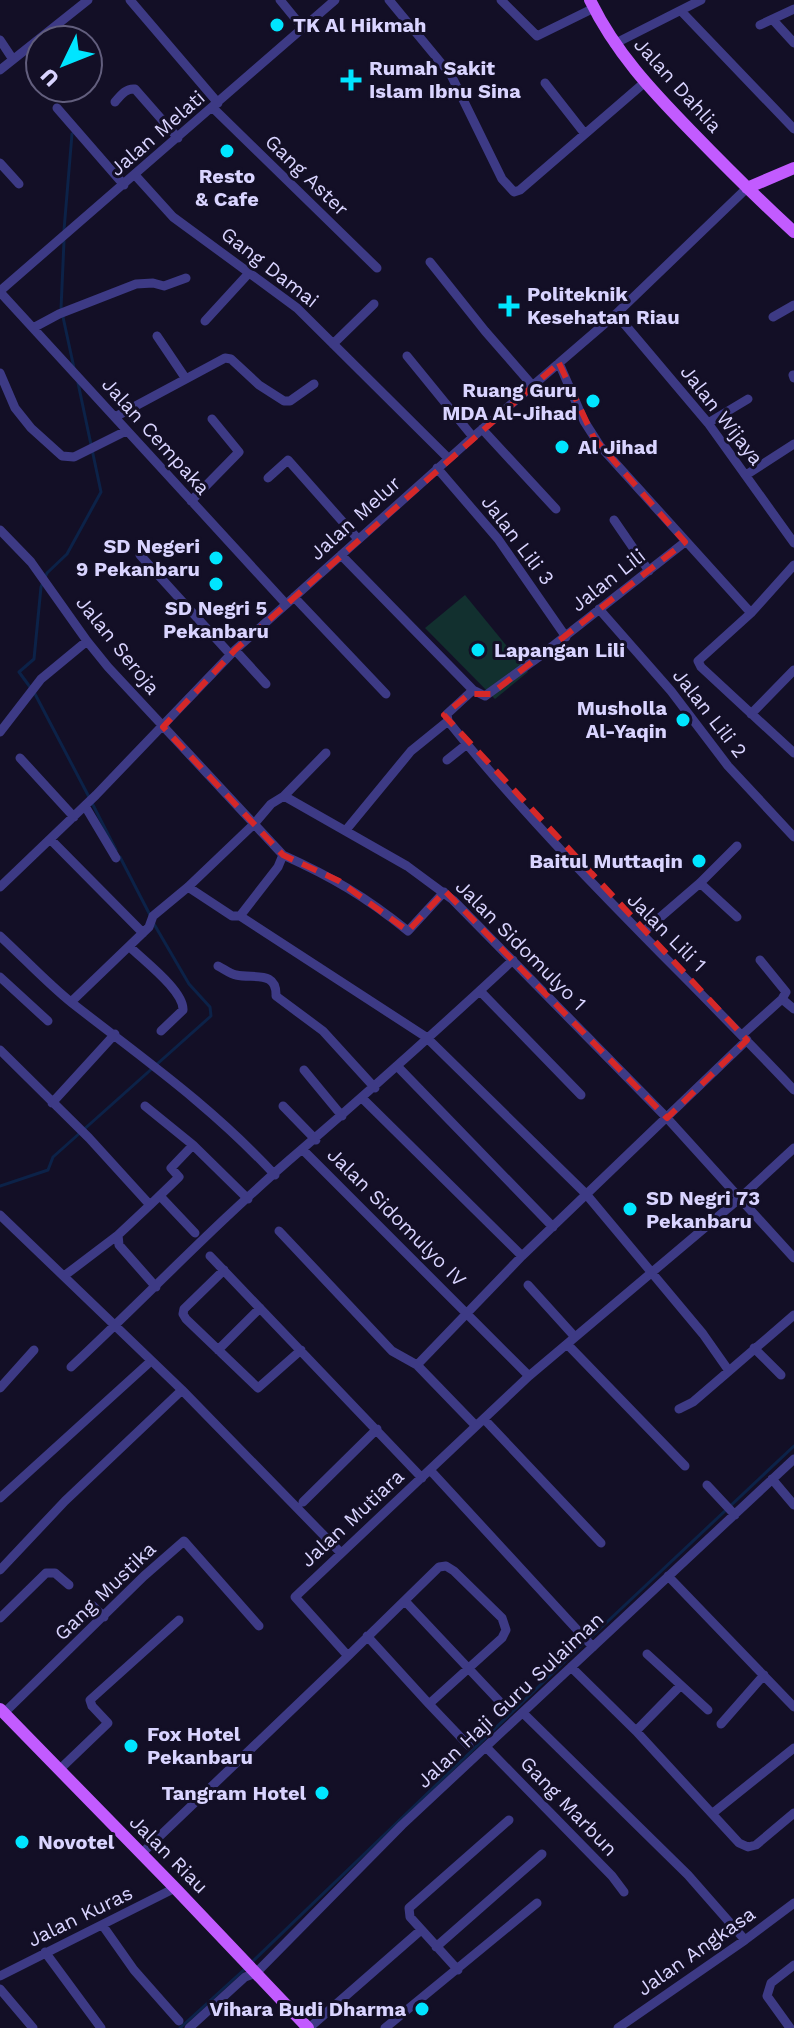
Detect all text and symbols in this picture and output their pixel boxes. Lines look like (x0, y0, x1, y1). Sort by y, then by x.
place label: TK Al Hikmah (293, 13, 427, 37)
marker: TK Al Hikmah (268, 16, 286, 34)
north arrow (24, 24, 104, 104)
street label: Jalan Dahlia (629, 32, 727, 138)
place label: Rumah Sakit Islam Ibnu Sina (369, 56, 521, 103)
text: U (35, 63, 64, 92)
marker: Rumah Sakit Islam Ibnu Sina (340, 69, 362, 91)
street label: Jalan Melati (105, 85, 209, 181)
street label: Gang Aster (260, 129, 354, 221)
marker: Resto & Cafe (218, 142, 236, 160)
place label: Resto & Cafe (195, 164, 259, 211)
street label: Gang Damai (216, 221, 324, 313)
place label: Politeknik Kesehatan Riau (527, 282, 680, 329)
marker: Politeknik Kesehatan Riau (498, 295, 520, 317)
street label: Jalan Wijaya (675, 360, 769, 470)
street label: Jalan Cempaka (97, 372, 215, 500)
place label: Ruang Guru MDA Al-Jihad (442, 378, 577, 425)
marker: Ruang Guru MDA Al-Jihad (584, 392, 602, 410)
place label: Al Jihad (578, 435, 658, 459)
marker: Al Jihad (553, 438, 571, 456)
street label: Jalan Melur (305, 471, 405, 565)
street label: Jalan Lili 3 (476, 490, 560, 590)
place label: SD Negeri 9 Pekanbaru (76, 534, 200, 581)
street label: Jalan Lili (566, 544, 650, 616)
marker: SD Negeri 9 Pekanbaru (207, 549, 225, 567)
marker: SD Negri 5 Pekanbaru (207, 575, 225, 593)
street label: Jalan Seroja (71, 591, 165, 699)
place label: SD Negri 5 Pekanbaru (163, 596, 269, 643)
place label: Lapangan Lili (494, 638, 625, 662)
marker: Lapangan Lili (469, 641, 487, 659)
street label: Jalan Lili 2 (668, 664, 752, 762)
place label: Musholla Al-Yaqin (577, 696, 667, 743)
marker: Musholla Al-Yaqin (674, 711, 692, 729)
place label: Baitul Muttaqin (529, 849, 683, 873)
marker: Baitul Muttaqin (690, 852, 708, 870)
street label: Jalan Sidomulyo 1 (451, 875, 591, 1015)
street label: Jalan Lili 1 (622, 887, 712, 977)
street label: Jalan Sidomulyo IV (323, 1143, 471, 1291)
place label: SD Negri 73 Pekanbaru (646, 1186, 760, 1233)
marker: SD Negri 73 Pekanbaru (621, 1200, 639, 1218)
street label: Jalan Mutiara (295, 1464, 409, 1572)
street label: Gang Mustika (49, 1537, 161, 1645)
street label: Jalan Haji Guru Sulaiman (411, 1607, 609, 1793)
place label: Fox Hotel Pekanbaru (147, 1722, 253, 1769)
marker: Fox Hotel Pekanbaru (122, 1737, 140, 1755)
street label: Gang Marbun (515, 1751, 623, 1861)
place label: Tangram Hotel (161, 1781, 306, 1805)
marker: Tangram Hotel (313, 1784, 331, 1802)
street label: Jalan Riau (125, 1810, 213, 1898)
place label: Novotel (38, 1830, 115, 1854)
marker: Novotel (13, 1833, 31, 1851)
street label: Jalan Kuras (24, 1880, 136, 1952)
street label: Jalan Angkasa (632, 1901, 760, 2001)
place label: Vihara Budi Dharma (209, 1997, 406, 2021)
marker: Vihara Budi Dharma (413, 2000, 431, 2018)

